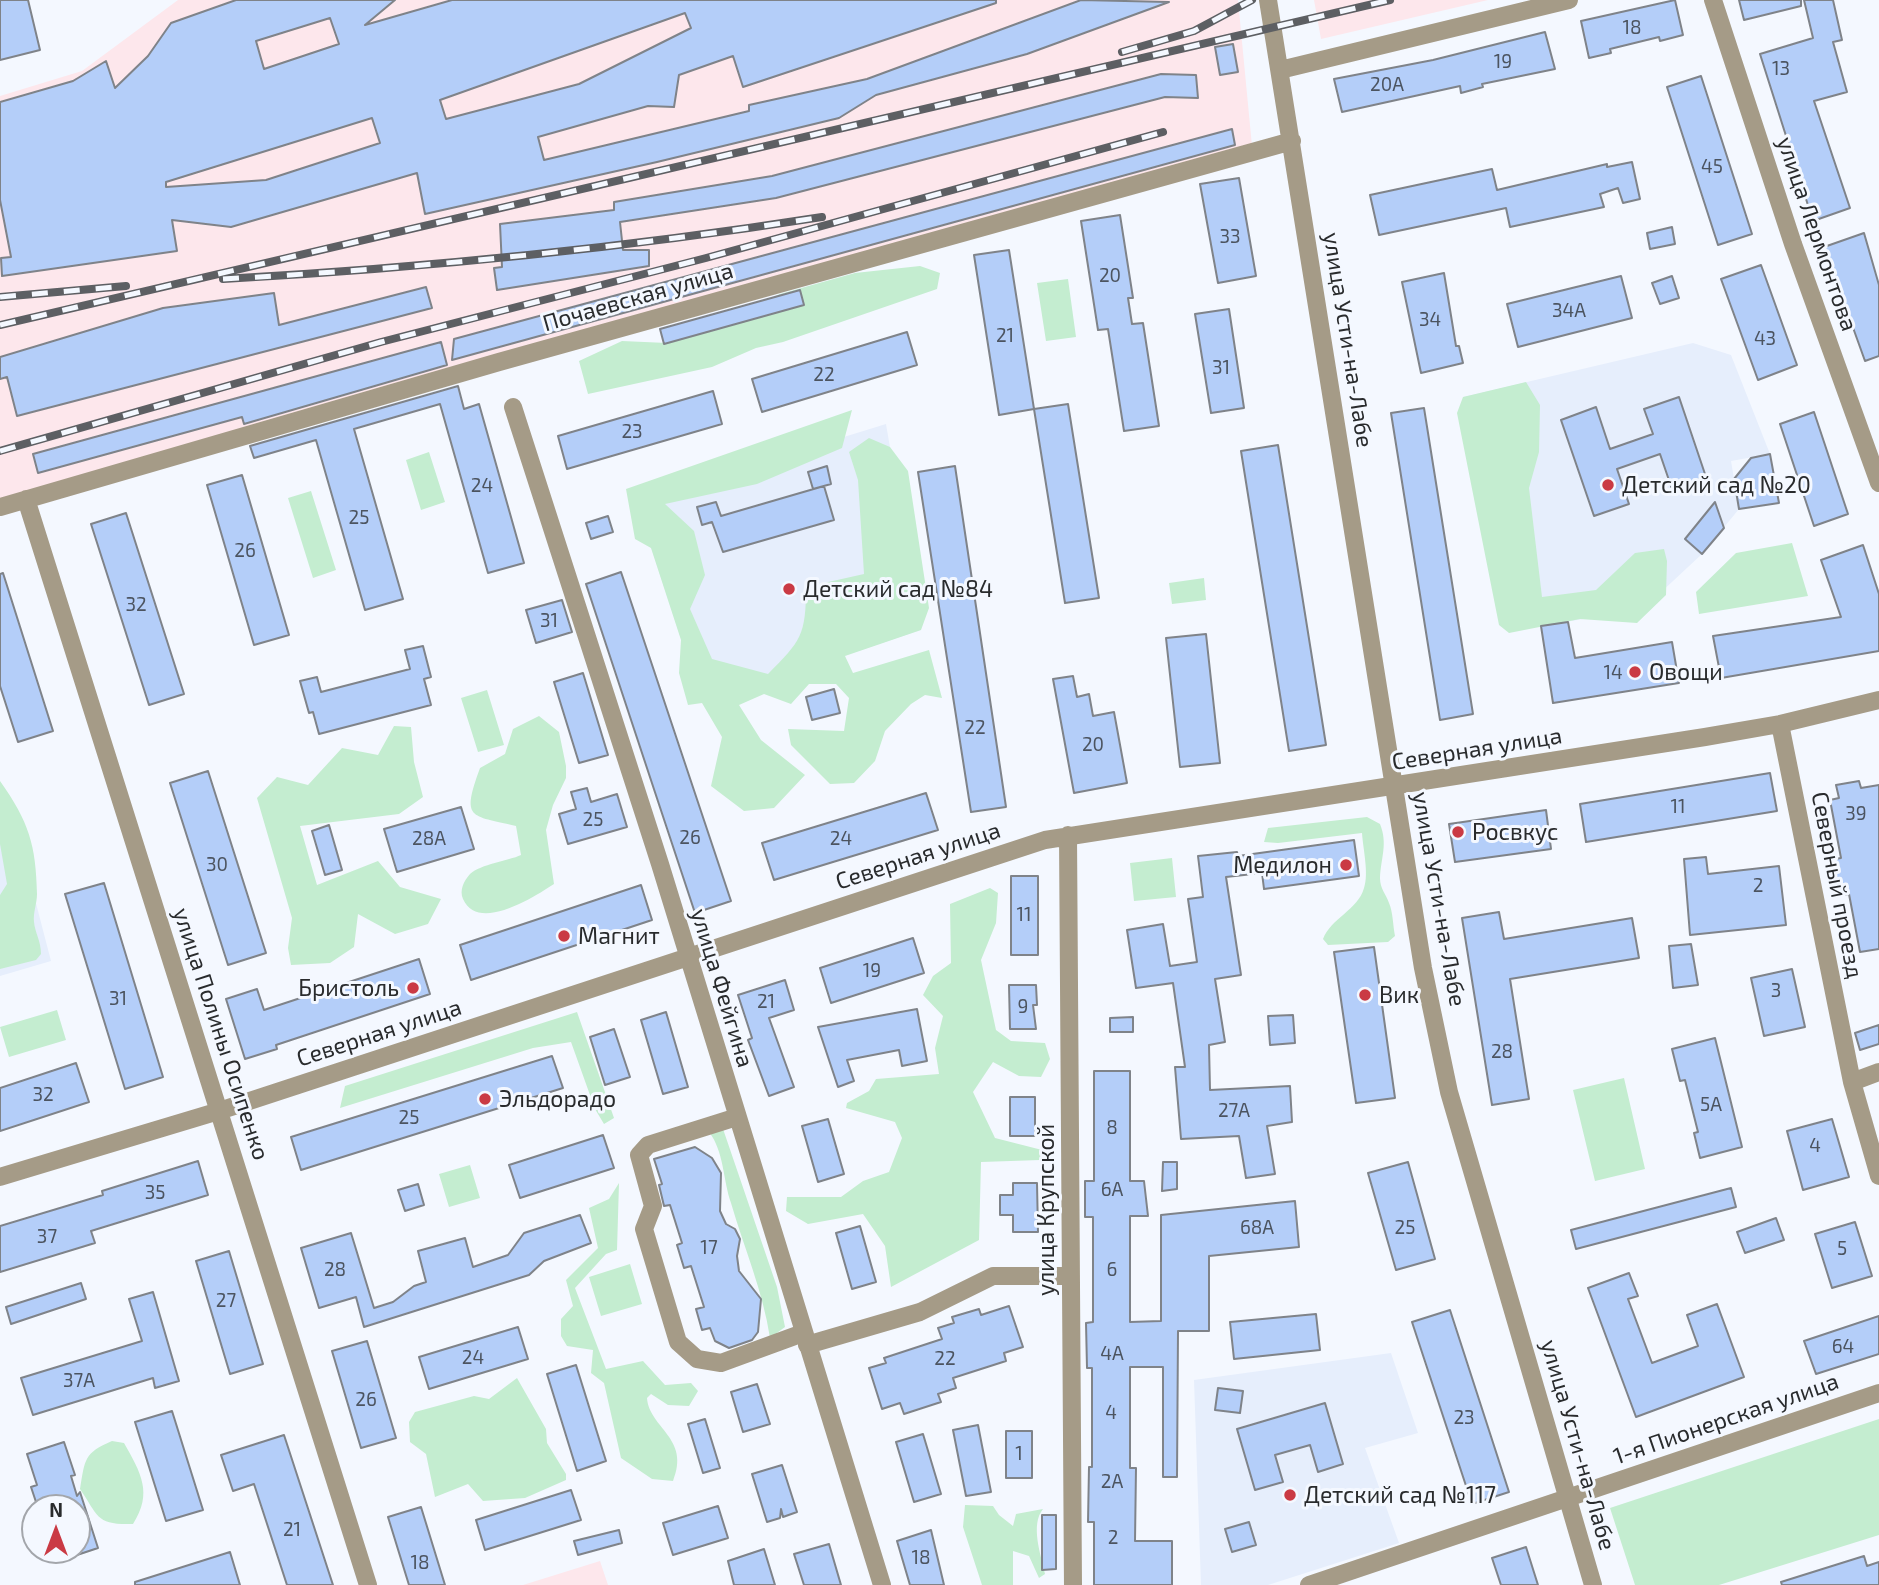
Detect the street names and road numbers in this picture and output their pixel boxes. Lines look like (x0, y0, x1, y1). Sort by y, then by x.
street label: улица Лермонтова (1771, 133, 1863, 335)
street label: улица Усти-на-Лабе (1317, 230, 1379, 450)
street label: Почаевская улица (540, 257, 736, 337)
street label: Северная улица (1390, 722, 1564, 776)
street label: Северный проезд (1805, 789, 1869, 981)
street label: улица Усти-на-Лабе (1407, 790, 1471, 1008)
street label: Северная улица (832, 816, 1004, 896)
street label: улица Полины Осипенко (167, 904, 275, 1164)
street label: улица Фейгина (685, 905, 759, 1071)
street label: Северная улица (293, 993, 465, 1073)
street label: улица Крупской (1032, 1124, 1060, 1296)
street label: улица Усти-на-Лабе (1535, 1337, 1621, 1553)
street label: 1-я Пионерская улица (1610, 1367, 1842, 1471)

